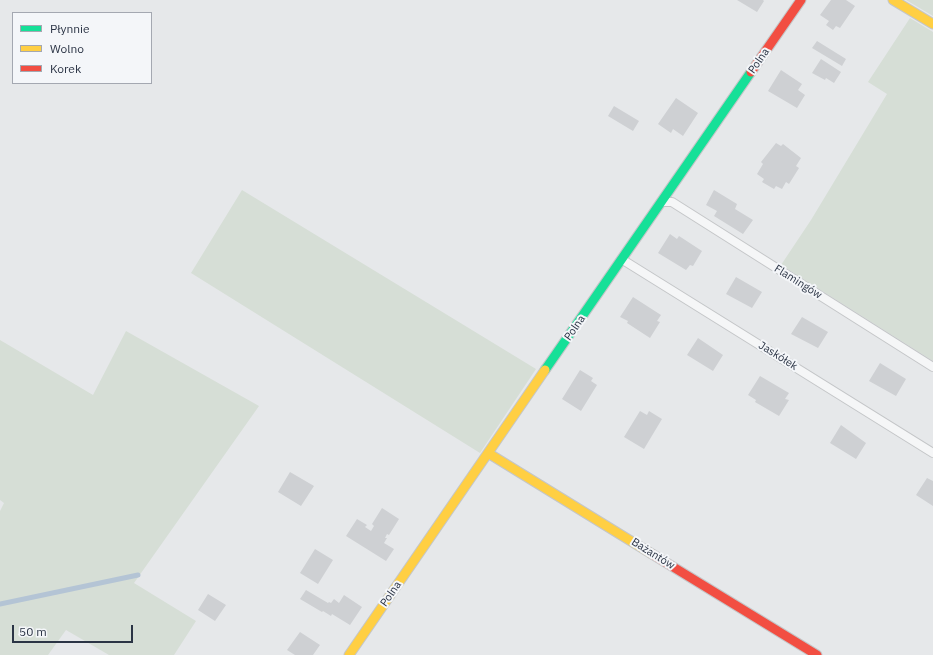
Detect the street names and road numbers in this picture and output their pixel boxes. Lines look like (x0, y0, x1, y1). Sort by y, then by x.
street label: Polna (746, 46, 772, 76)
street label: Flamingów (772, 262, 824, 302)
street label: Polna (562, 313, 588, 343)
street label: Jaskółek (756, 339, 800, 373)
street label: Bażantów (629, 536, 677, 572)
street label: Polna (378, 579, 404, 609)

